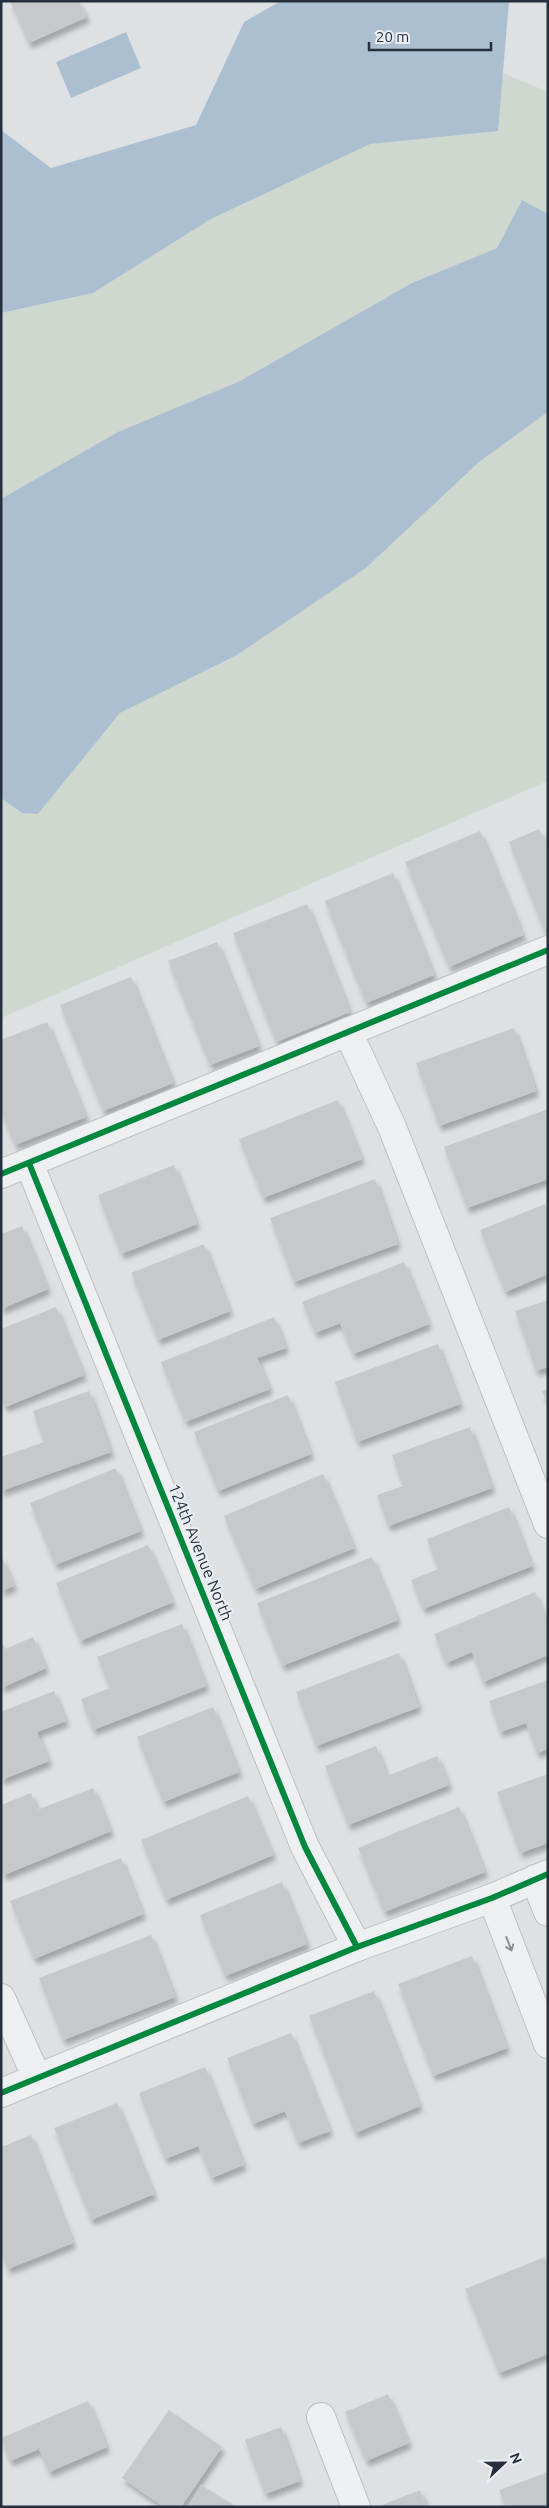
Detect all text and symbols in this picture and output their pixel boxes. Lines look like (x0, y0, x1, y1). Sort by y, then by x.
scale bar (369, 20, 492, 52)
text: 20 m (376, 28, 409, 45)
street label: 124th Avenue North (165, 1481, 237, 1623)
one-way arrow (505, 1935, 514, 1951)
north arrow (479, 2438, 529, 2488)
text: N (507, 2450, 525, 2466)

